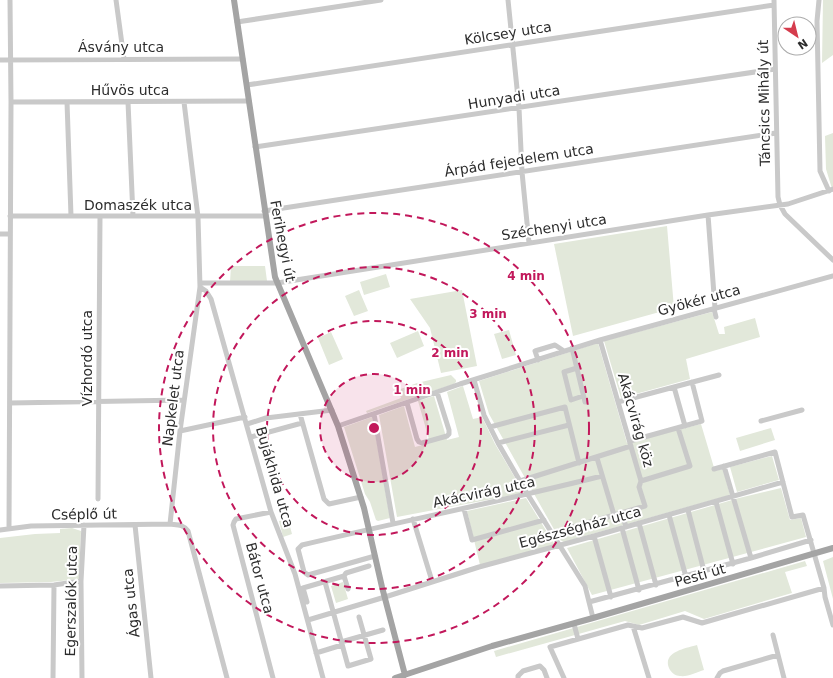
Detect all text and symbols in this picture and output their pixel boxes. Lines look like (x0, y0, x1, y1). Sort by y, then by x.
north arrow (777, 16, 817, 56)
street label: Kölcsey utca (463, 18, 553, 48)
text: N (795, 36, 810, 52)
street label: Ásvány utca (78, 39, 164, 55)
street label: Táncsics Mihály út (755, 39, 773, 167)
street label: Hűvös utca (91, 82, 169, 98)
street label: Hunyadi utca (467, 82, 561, 112)
street label: Árpád fejedelem utca (443, 140, 595, 180)
street label: Domaszék utca (84, 197, 192, 213)
street label: Ferihegyi út (267, 199, 299, 284)
street label: Széchenyi utca (500, 211, 608, 243)
text: 4 min (507, 269, 545, 283)
street label: Gyökér utca (656, 281, 742, 319)
text: 3 min (469, 307, 507, 321)
street label: Vízhordó utca (79, 310, 95, 406)
text: 2 min (431, 346, 469, 360)
street label: Napkelet utca (159, 349, 187, 447)
street label: Akácvirág köz (615, 371, 657, 469)
text: 1 min (393, 383, 431, 397)
centre of rings (367, 421, 381, 435)
street label: Bujákhida utca (253, 425, 297, 529)
street label: Akácvirág utca (431, 473, 537, 511)
street label: Egészségház utca (517, 503, 643, 551)
street label: Cséplő út (51, 505, 118, 523)
street label: Bátor utca (243, 541, 277, 615)
street label: Egerszalók utca (62, 545, 80, 657)
street label: Pesti út (673, 560, 728, 590)
street label: Ágas utca (119, 568, 143, 638)

